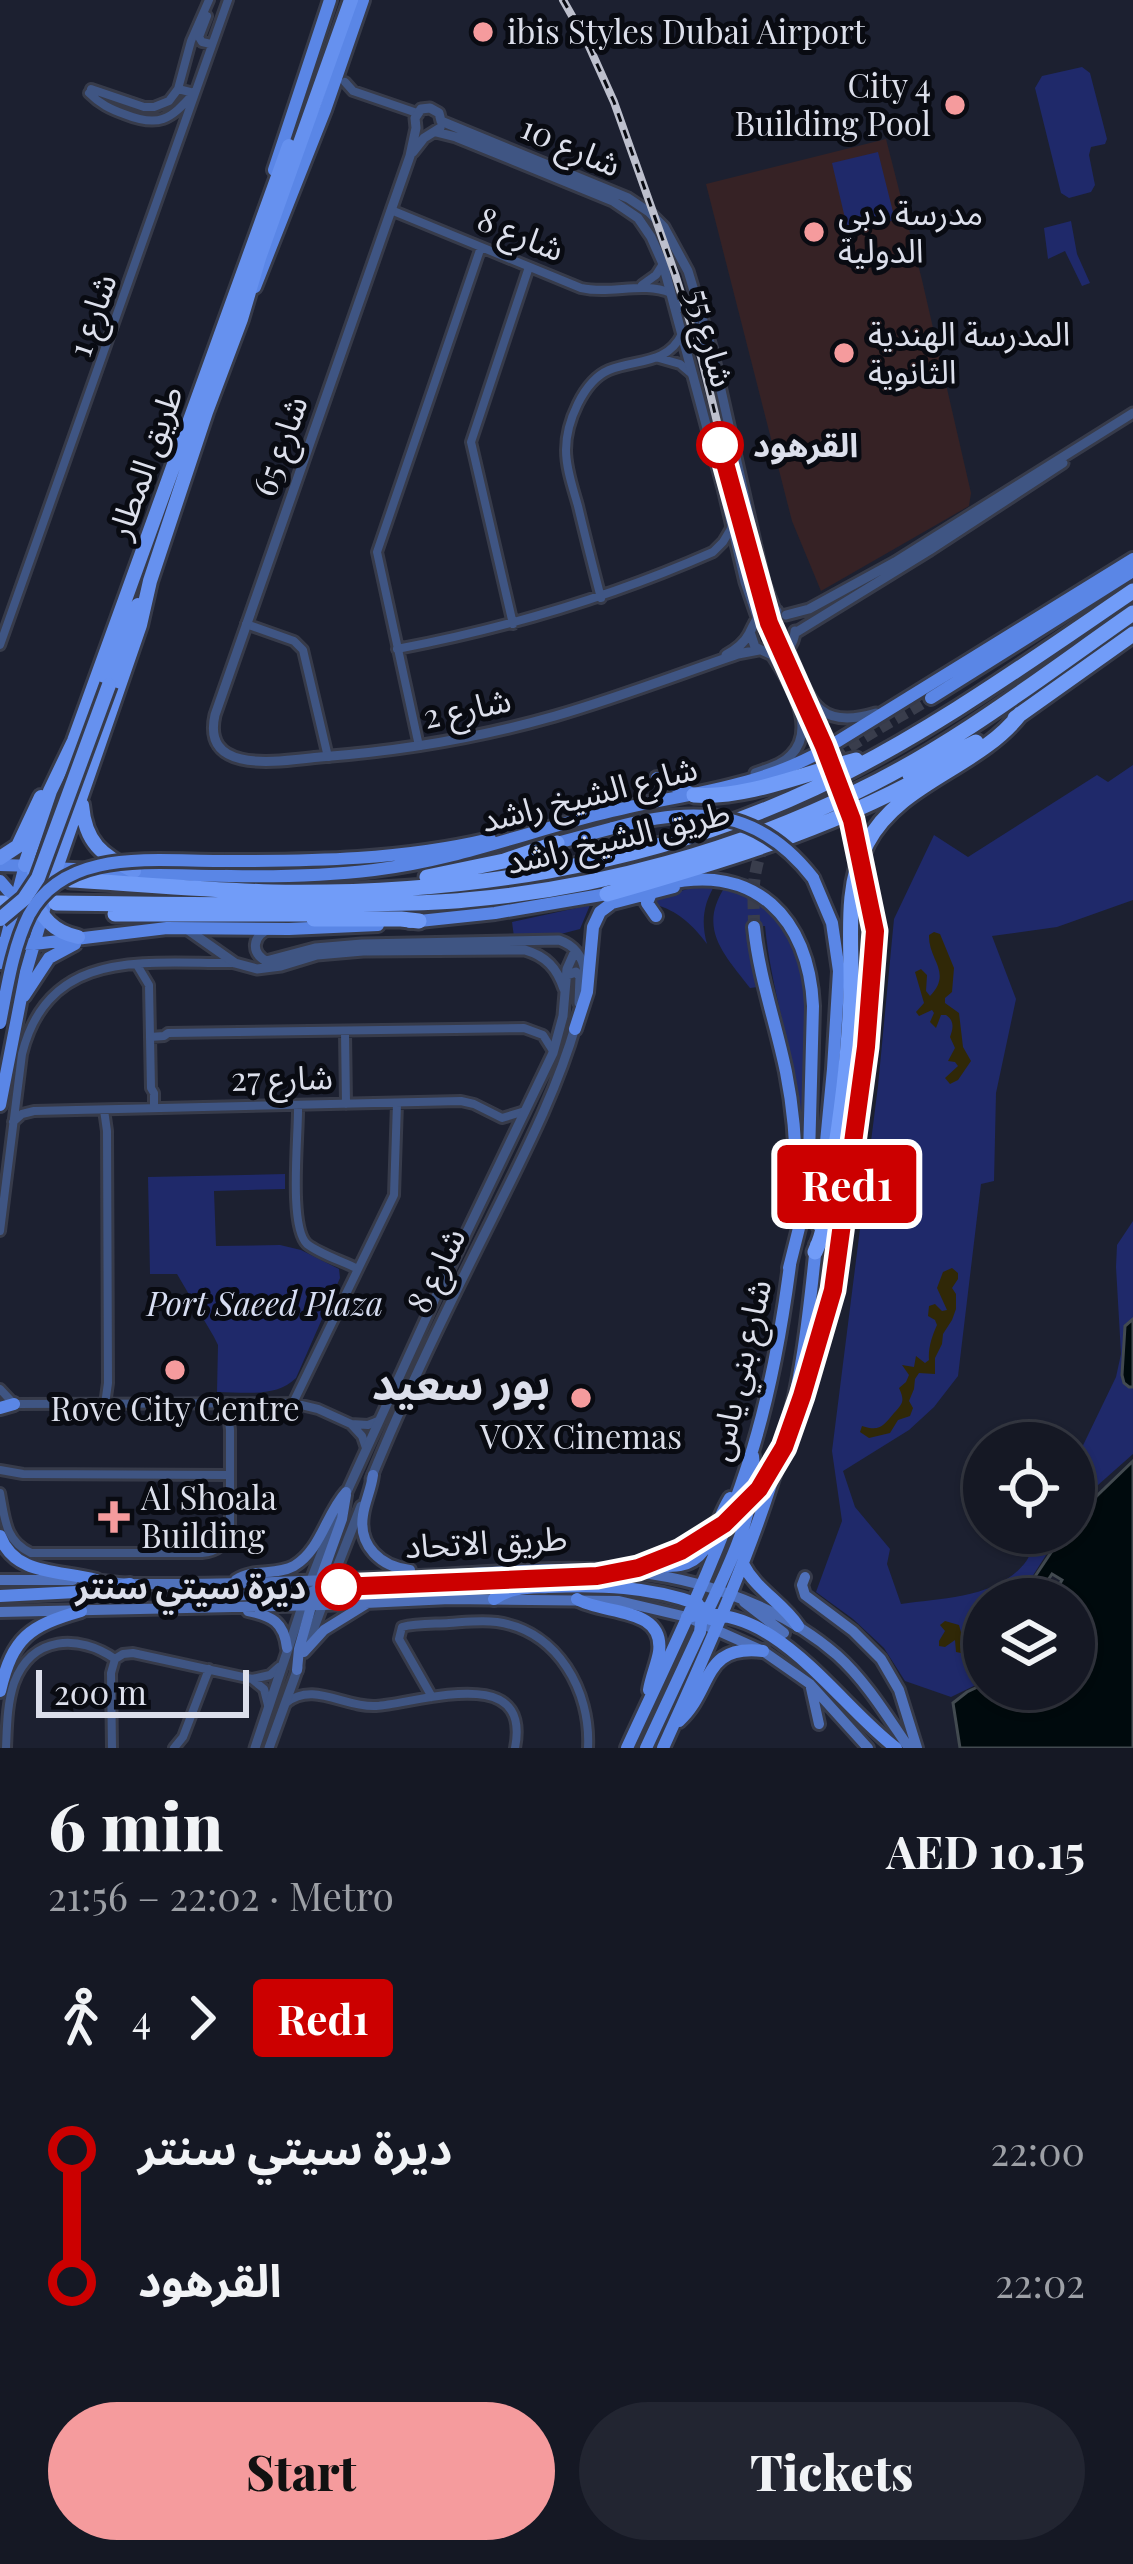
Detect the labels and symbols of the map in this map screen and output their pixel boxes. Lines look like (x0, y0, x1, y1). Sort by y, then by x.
place label: ibis Styles Dubai Airport (507, 8, 867, 52)
marker: ibis Styles Dubai Airport (470, 19, 496, 45)
place label: City 4 Building Pool (734, 62, 931, 144)
marker: City 4 Building Pool (942, 92, 968, 118)
street label: شارع 10 (513, 103, 629, 189)
place label: مدرسة دبي الدولية (838, 189, 983, 271)
street label: شارع 8 (470, 195, 572, 274)
marker: مدرسة دبي الدولية (801, 219, 827, 245)
street label: شارع 1 (56, 267, 129, 363)
street label: شارع 55 (674, 284, 747, 393)
place label: المدرسة الهندية الثانوية (868, 310, 1070, 392)
marker: المدرسة الهندية الثانوية (831, 340, 857, 366)
street label: طريق المطار (95, 379, 192, 545)
street label: شارع 65 (240, 389, 320, 503)
place label: القرهود (753, 421, 858, 465)
marker: القرهود (698, 423, 742, 467)
street label: شارع 2 (419, 675, 515, 742)
street label: شارع الشيخ راشد (476, 744, 703, 845)
street label: طريق الشيخ راشد (501, 788, 735, 887)
street label: شارع 27 (231, 1053, 333, 1104)
line badge: Red1 (763, 1145, 931, 1223)
street label: شارع 8 (395, 1219, 478, 1321)
street label: شارع بني ياس (695, 1275, 785, 1466)
park label: Port Saeed Plaza (145, 1280, 383, 1324)
district label: بور سعيد (372, 1351, 550, 1411)
marker: Rove City Centre (162, 1357, 188, 1383)
place label: Rove City Centre (50, 1385, 300, 1429)
marker: VOX Cinemas (568, 1385, 594, 1411)
place label: VOX Cinemas (479, 1413, 682, 1457)
place label: Al Shoala Building (140, 1474, 278, 1556)
marker: Al Shoala Building (98, 1501, 130, 1533)
street label: طريق الاتحاد (404, 1514, 568, 1567)
place label: ديرة سيتي سنتر (74, 1563, 306, 1615)
marker: ديرة سيتي سنتر (317, 1565, 361, 1609)
scale bar (36, 1664, 249, 1717)

